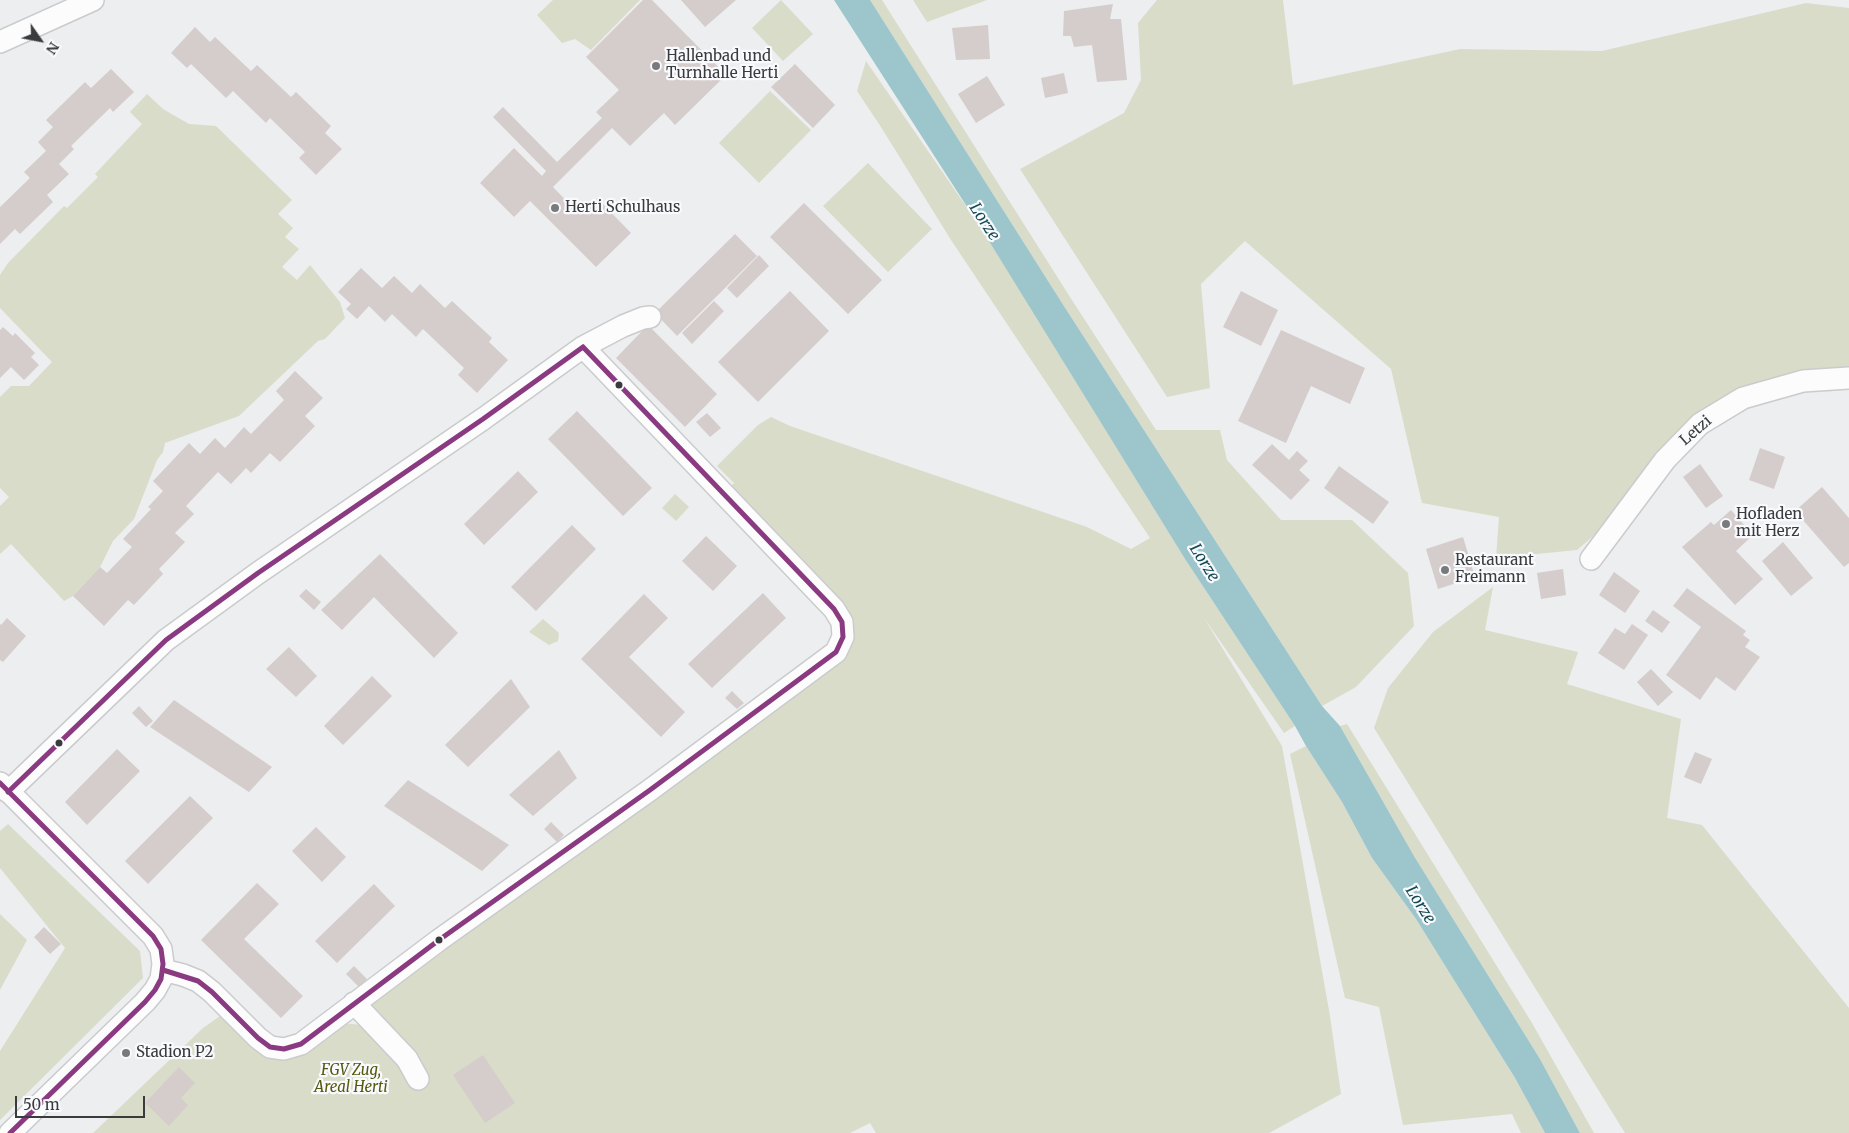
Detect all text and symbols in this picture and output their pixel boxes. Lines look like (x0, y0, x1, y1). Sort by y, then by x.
north arrow (15, 15, 65, 65)
text: N (42, 39, 63, 58)
place label: Hallenbad und Turnhalle Herti (666, 48, 778, 83)
marker: Hallenbad und Turnhalle Herti (650, 60, 662, 72)
place label: Herti Schulhaus (565, 199, 680, 217)
water label: Lorze (965, 200, 1003, 244)
marker: Herti Schulhaus (549, 202, 561, 214)
unlabelled marker (614, 380, 624, 390)
street label: Letzi (1676, 412, 1716, 450)
place label: Hofladen mit Herz (1736, 506, 1802, 541)
marker: Hofladen mit Herz (1720, 518, 1732, 530)
water label: Lorze (1185, 541, 1223, 585)
place label: Restaurant Freimann (1455, 552, 1534, 587)
marker: Restaurant Freimann (1439, 564, 1451, 576)
unlabelled marker (54, 738, 64, 748)
water label: Lorze (1401, 883, 1439, 927)
unlabelled marker (434, 935, 444, 945)
place label: Stadion P2 (136, 1044, 213, 1062)
marker: Stadion P2 (120, 1047, 132, 1059)
park label: FGV Zug, Areal Herti (314, 1062, 388, 1097)
scale bar (18, 1086, 148, 1118)
text: 50 m (23, 1095, 60, 1114)

